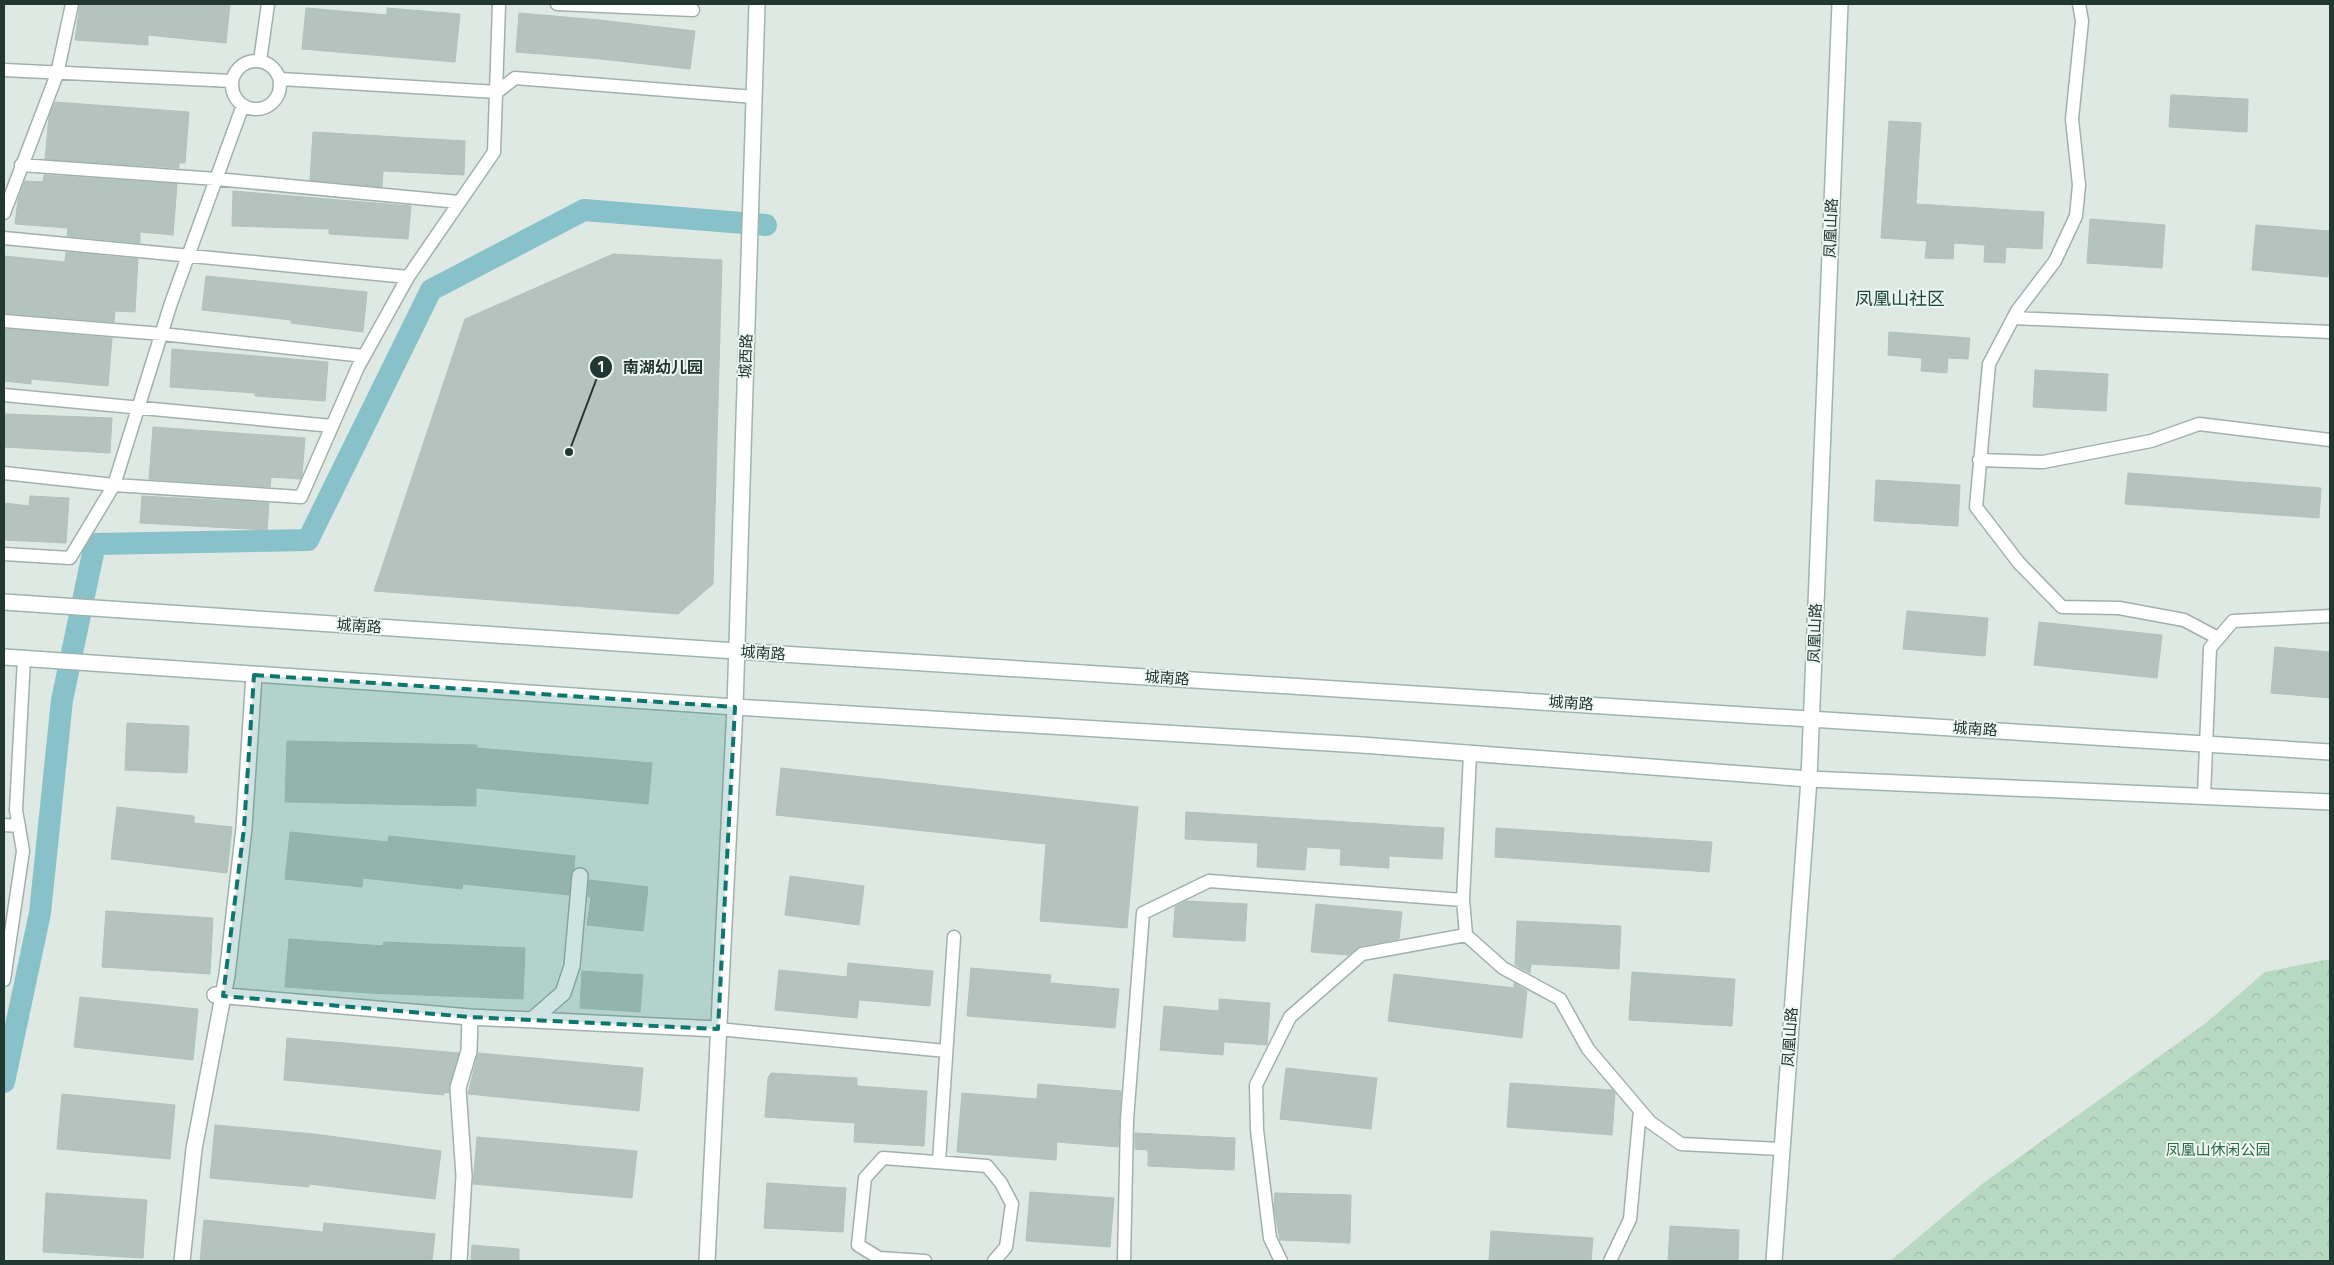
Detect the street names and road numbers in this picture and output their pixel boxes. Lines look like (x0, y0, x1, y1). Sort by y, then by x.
street label: 凤凰山路 (1818, 198, 1843, 258)
street label: 城西路 (733, 333, 758, 379)
street label: 凤凰山路 (1802, 603, 1827, 663)
street label: 城南路 (336, 612, 382, 639)
street label: 城南路 (740, 639, 786, 666)
street label: 城南路 (1144, 664, 1190, 691)
street label: 城南路 (1548, 689, 1594, 716)
street label: 城南路 (1952, 715, 1998, 742)
street label: 凤凰山路 (1776, 1006, 1803, 1068)

